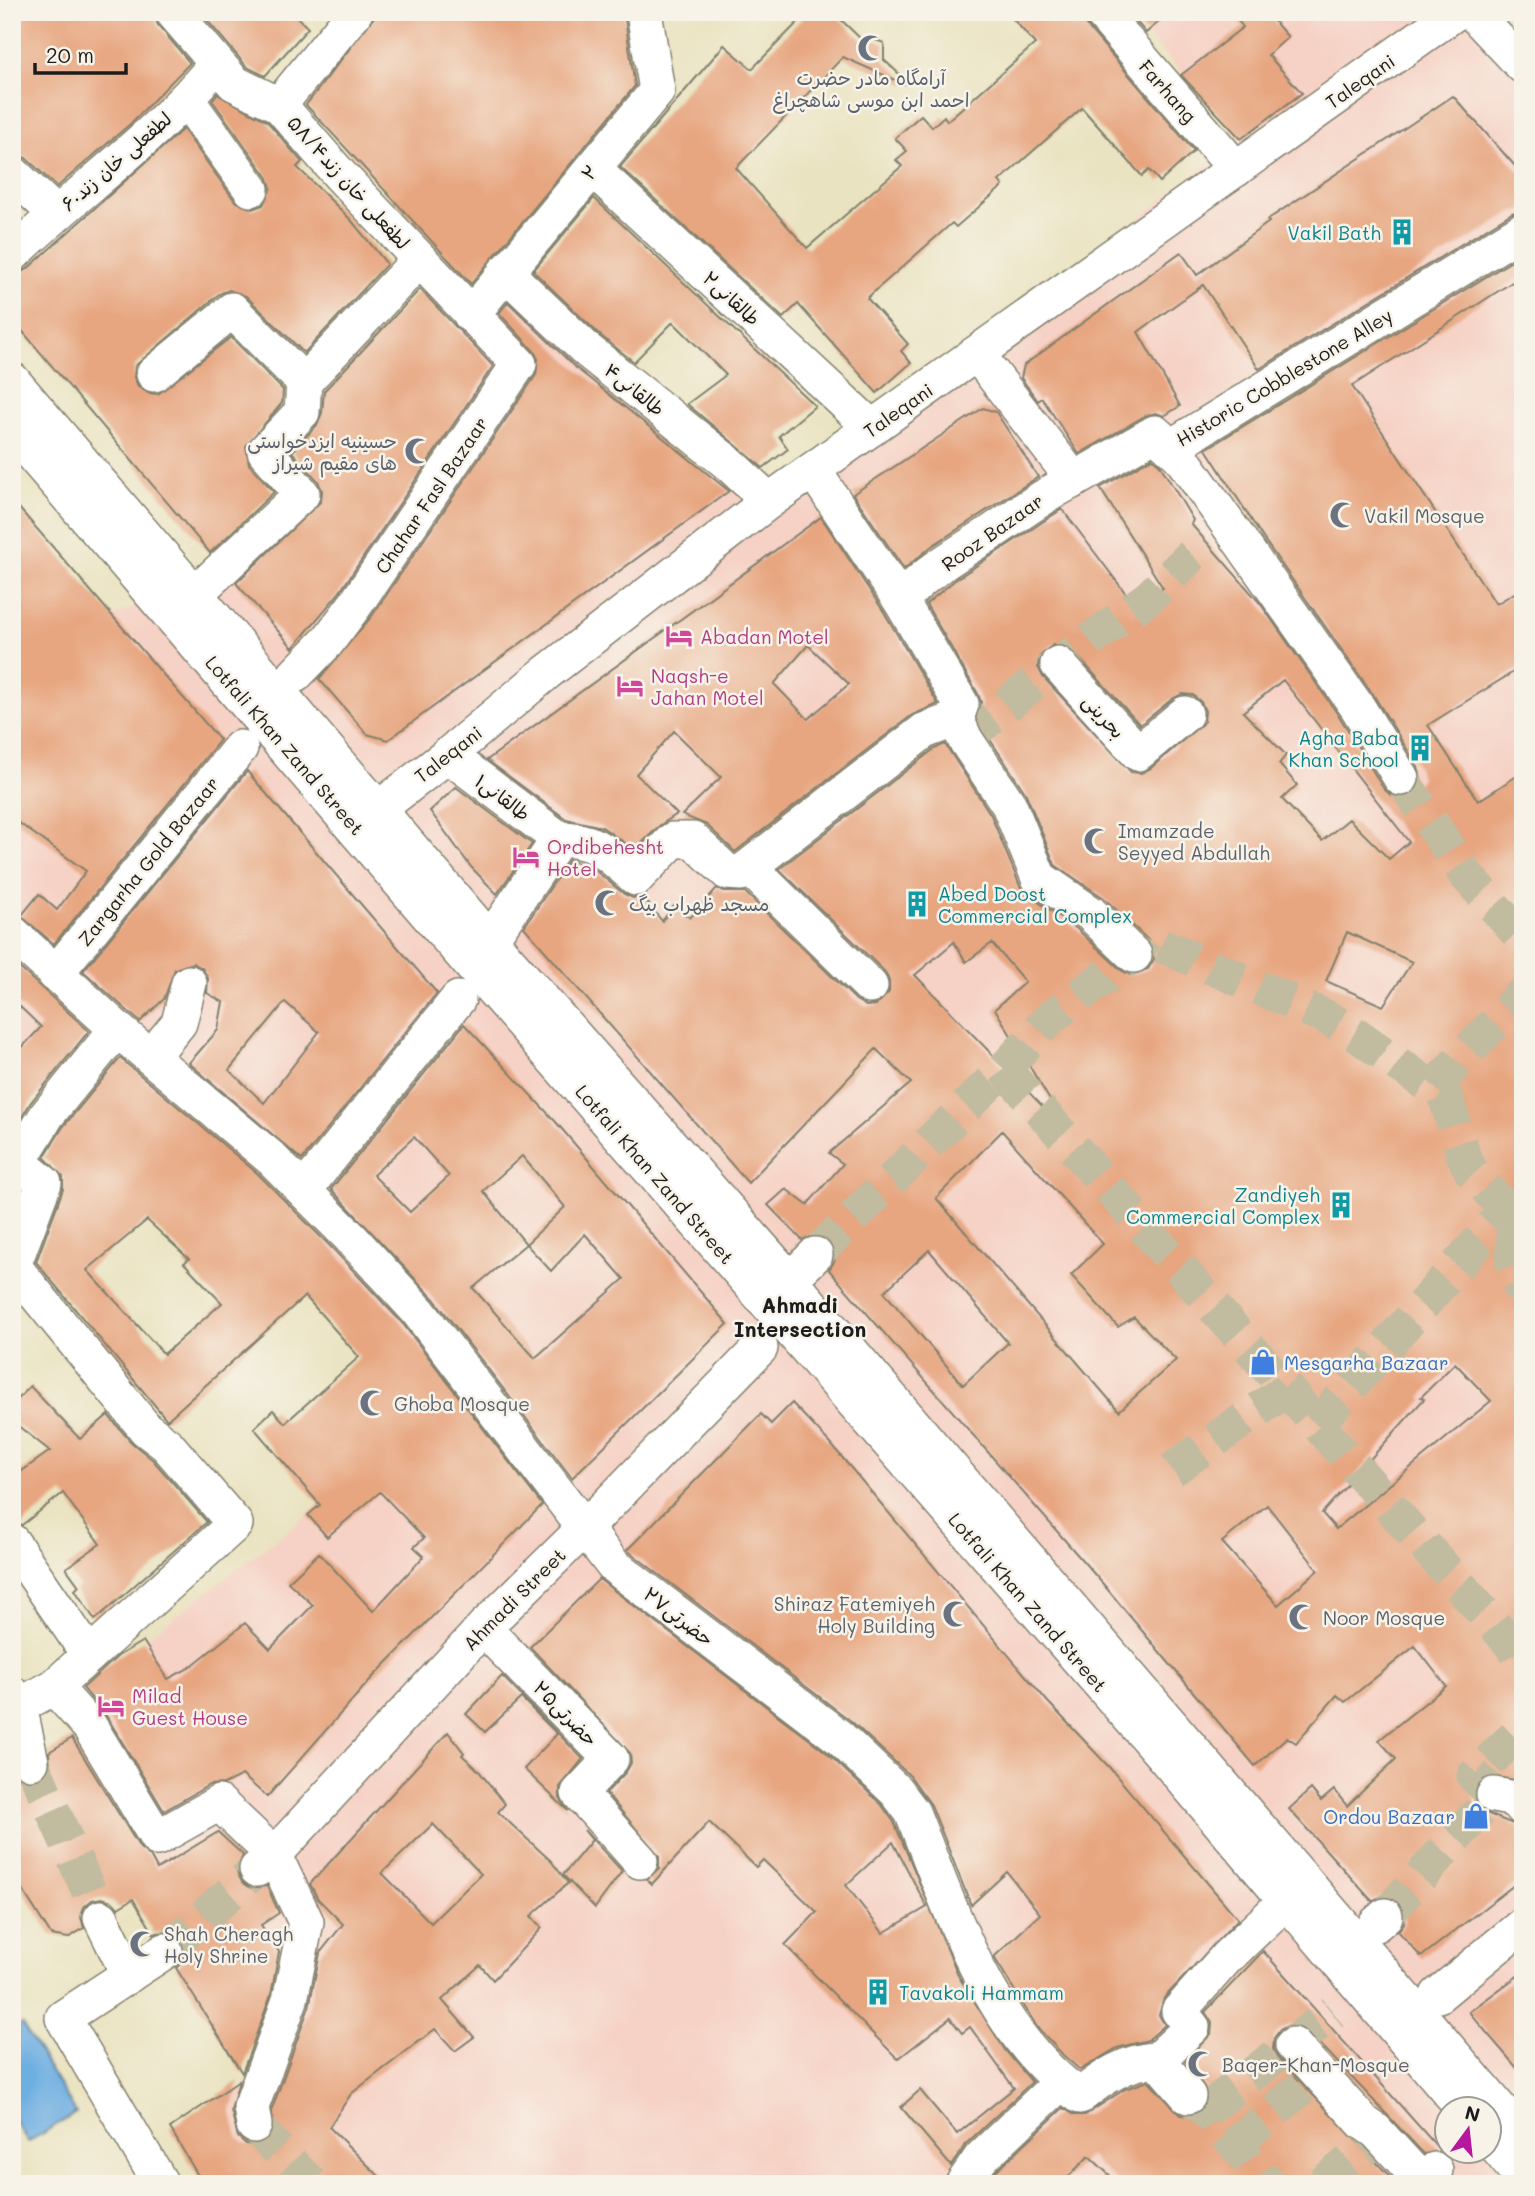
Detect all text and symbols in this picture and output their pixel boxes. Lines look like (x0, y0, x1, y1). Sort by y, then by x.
scale bar (35, 32, 126, 76)
mosque icon: آرامگاه مادر حضرت احمد ابن موسی شاهچراغ (856, 33, 886, 63)
text: 20 m (46, 41, 94, 68)
street label: Taleqani (1320, 48, 1400, 114)
street label: Farhang (1134, 54, 1202, 128)
place label: آرامگاه مادر حضرت احمد ابن موسی شاهچراغ (772, 65, 970, 114)
street label: لطفعلی خان زند۶۰ (55, 106, 177, 217)
street label: لطفعلی خان زند۵۸/۴ (281, 110, 416, 255)
street label: ۲ (575, 159, 603, 185)
building icon: Vakil Bath (1387, 217, 1417, 247)
place label: Vakil Bath (1287, 220, 1381, 245)
street label: طالقانی۲ (697, 265, 766, 332)
street label: Historic Cobblestone Alley (1171, 302, 1397, 452)
street label: طالقانی۴ (599, 357, 670, 422)
street label: Taleqani (858, 377, 938, 443)
street label: Chahar Fasl Bazaar (369, 412, 493, 578)
place label: حسینیه ایزدخواستی های مقیم شیراز (247, 428, 397, 478)
mosque icon: حسینیه ایزدخواستی های مقیم شیراز (403, 436, 433, 466)
street label: Rooz Bazaar (936, 488, 1048, 576)
mosque icon: Vakil Mosque (1328, 500, 1358, 530)
place label: Vakil Mosque (1364, 503, 1485, 528)
hotel icon: Abadan Motel (664, 621, 694, 651)
place label: Abadan Motel (700, 624, 829, 649)
street label: Lotfali Khan Zand Street (200, 650, 370, 840)
place label: Naqsh-e Jahan Motel (651, 663, 764, 710)
hotel icon: Naqsh-e Jahan Motel (615, 671, 645, 701)
street label: بحرینی (1077, 688, 1131, 744)
street label: Taleqani (409, 720, 487, 788)
place label: Agha Baba Khan School (1288, 725, 1399, 772)
building icon: Agha Baba Khan School (1405, 733, 1435, 763)
street label: طالقانی۱ (470, 768, 536, 827)
street label: Zargarha Gold Bazaar (72, 771, 224, 951)
place label: Imamzade Seyyed Abdullah (1118, 818, 1270, 865)
mosque icon: Imamzade Seyyed Abdullah (1082, 826, 1112, 856)
place label: Ordibehesht Hotel (547, 834, 664, 881)
hotel icon: Ordibehesht Hotel (511, 842, 541, 872)
place label: Abed Doost Commercial Complex (938, 881, 1132, 928)
mosque icon: مسجد ظهراب بیگ (593, 888, 623, 918)
building icon: Abed Doost Commercial Complex (902, 889, 932, 919)
place label: مسجد ظهراب بیگ (629, 891, 769, 916)
street label: Lotfali Khan Zand Street (570, 1079, 740, 1269)
place label: Zandiyeh Commercial Complex (1126, 1182, 1320, 1229)
building icon: Zandiyeh Commercial Complex (1326, 1190, 1356, 1220)
district label: Ahmadi Intersection (734, 1291, 866, 1342)
shop icon: Mesgarha Bazaar (1248, 1347, 1278, 1377)
place label: Mesgarha Bazaar (1284, 1350, 1449, 1375)
mosque icon: Ghoba Mosque (358, 1388, 388, 1418)
place label: Ghoba Mosque (394, 1391, 530, 1416)
street label: Lotfali Khan Zand Street (943, 1507, 1113, 1697)
street label: Ahmadi Street (457, 1542, 571, 1656)
street label: حضرتی۲۷ (638, 1581, 719, 1652)
place label: Shiraz Fatemiyeh Holy Building (774, 1591, 935, 1638)
mosque icon: Shiraz Fatemiyeh Holy Building (941, 1599, 971, 1629)
mosque icon: Noor Mosque (1287, 1602, 1317, 1632)
place label: Noor Mosque (1323, 1605, 1445, 1630)
street label: حضرتی۲۵ (528, 1675, 603, 1752)
place label: Milad Guest House (132, 1683, 248, 1730)
hotel icon: Milad Guest House (96, 1691, 126, 1721)
shop icon: Ordou Bazaar (1461, 1801, 1491, 1831)
place label: Ordou Bazaar (1323, 1804, 1455, 1829)
place label: Shah Cheragh Holy Shrine (164, 1921, 293, 1968)
mosque icon: Shah Cheragh Holy Shrine (128, 1929, 158, 1959)
building icon: Tavakoli Hammam (863, 1977, 893, 2007)
place label: Tavakoli Hammam (899, 1980, 1064, 2005)
mosque icon: Baqer-Khan-Mosque (1186, 2049, 1216, 2079)
place label: Baqer-Khan-Mosque (1222, 2052, 1410, 2077)
north arrow (1434, 2094, 1504, 2164)
text: N (1462, 2099, 1483, 2127)

